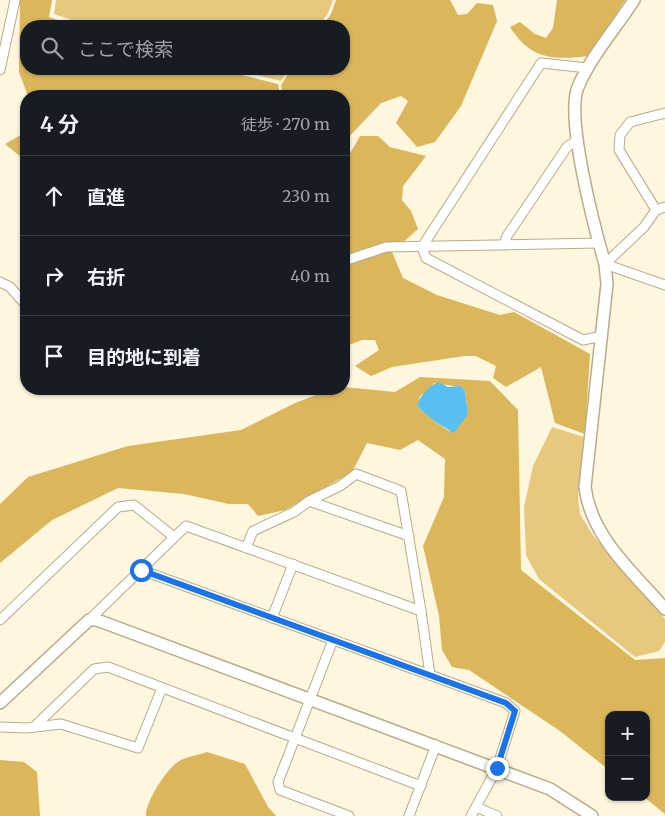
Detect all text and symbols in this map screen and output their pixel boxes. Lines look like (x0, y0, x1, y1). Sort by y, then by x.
search box (20, 20, 350, 75)
icon: search (38, 34, 66, 62)
text: ここで検索 (78, 37, 173, 61)
text: 4 分 (40, 111, 79, 138)
text: 徒歩 · 270 m (241, 114, 330, 134)
icon: ahead (40, 182, 68, 210)
text: 直進 (87, 185, 125, 209)
text: 230 m (282, 186, 330, 206)
icon: right (40, 262, 68, 290)
text: 右折 (87, 265, 125, 289)
text: 40 m (290, 266, 330, 286)
icon: arrive (40, 342, 68, 370)
text: 目的地に到着 (87, 345, 201, 369)
route start (130, 559, 153, 582)
map controls (605, 711, 650, 801)
button: + (605, 711, 650, 756)
button: − (605, 756, 650, 801)
route end (486, 757, 509, 780)

